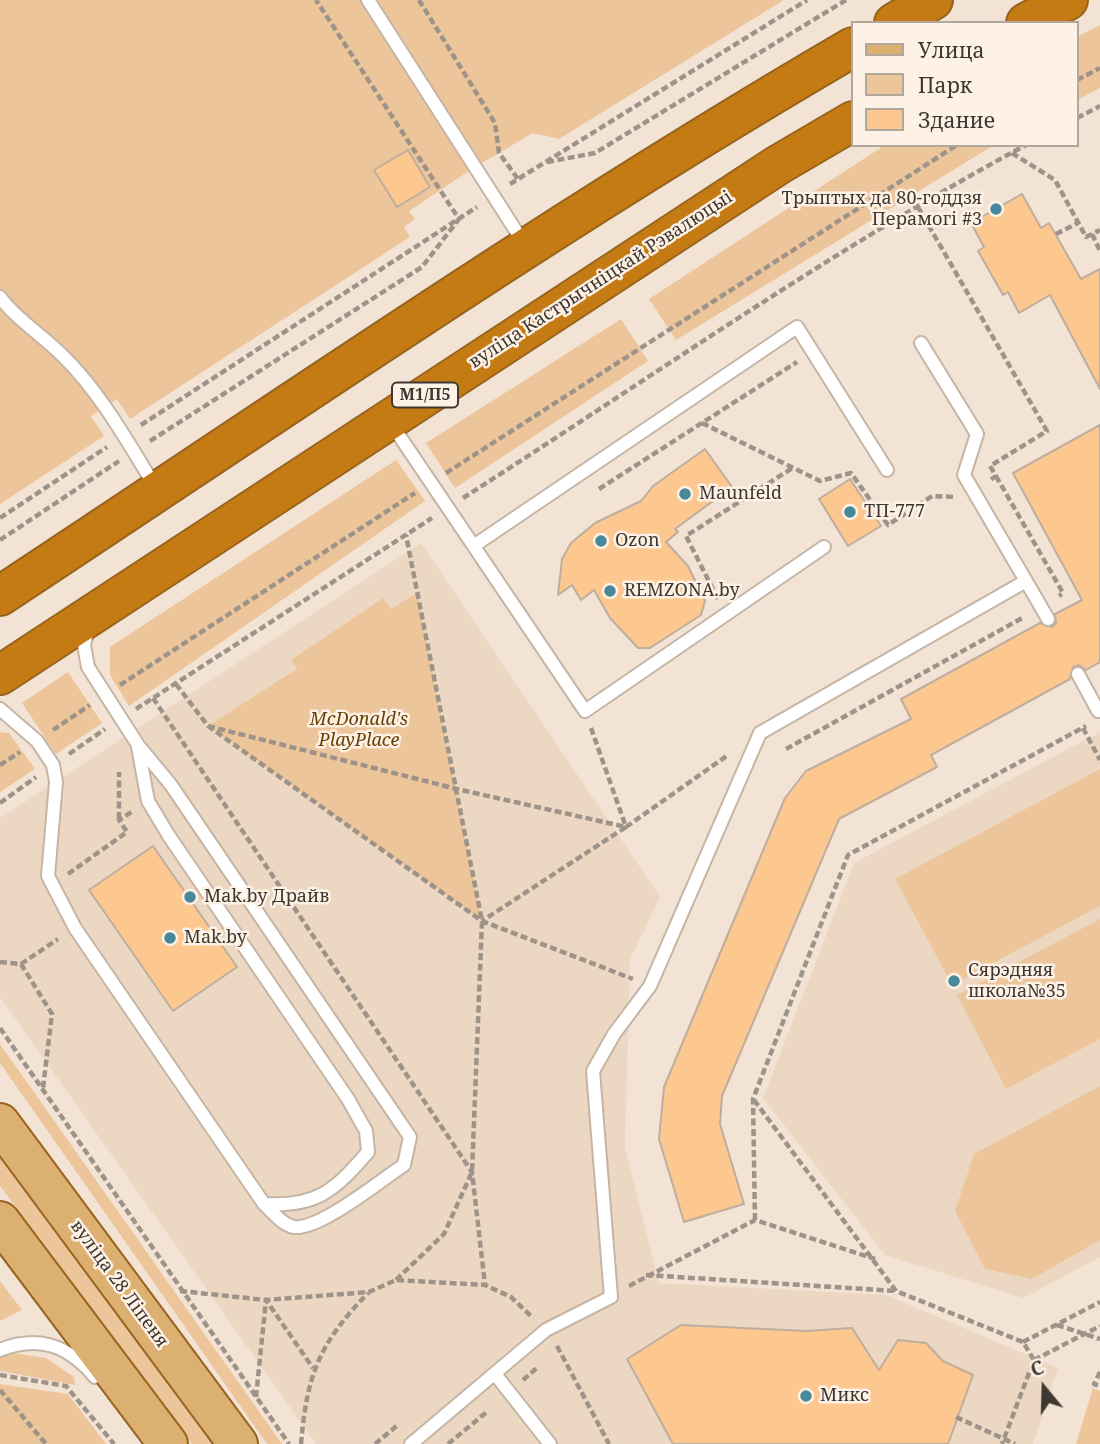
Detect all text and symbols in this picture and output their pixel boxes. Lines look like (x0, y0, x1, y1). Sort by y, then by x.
legend (852, 21, 1079, 147)
text: Улица (918, 36, 985, 64)
text: Парк (918, 71, 972, 99)
text: Здание (918, 106, 995, 134)
street label: вуліца Кастрычніцкай Рэвалюцыі (465, 187, 737, 373)
place label: Трыптых да 80-годдзя Перамогі #3 (782, 188, 982, 230)
marker: Трыптых да 80-годдзя Перамогі #3 (988, 201, 1004, 217)
road number: М1/П5 (392, 382, 458, 408)
place label: Maunfeld (699, 483, 782, 505)
marker: Maunfeld (677, 486, 693, 502)
place label: ТП-777 (864, 501, 925, 523)
marker: ТП-777 (842, 504, 858, 520)
place label: Ozon (615, 530, 660, 552)
marker: Ozon (593, 533, 609, 549)
place label: REMZONA.by (624, 580, 740, 602)
marker: REMZONA.by (602, 583, 618, 599)
park label: McDonald's PlayPlace (310, 709, 408, 752)
place label: Маk.by Драйв (204, 886, 329, 908)
marker: Маk.by Драйв (182, 889, 198, 905)
place label: Mak.by (184, 927, 247, 949)
marker: Mak.by (162, 930, 178, 946)
place label: Сярэдняя школа№35 (968, 960, 1066, 1002)
marker: Сярэдняя школа№35 (946, 973, 962, 989)
street label: вуліца 28 Ліпеня (66, 1216, 172, 1352)
north arrow (1009, 1353, 1079, 1423)
text: С (1027, 1354, 1047, 1382)
place label: Микс (820, 1385, 869, 1407)
marker: Микс (798, 1388, 814, 1404)

